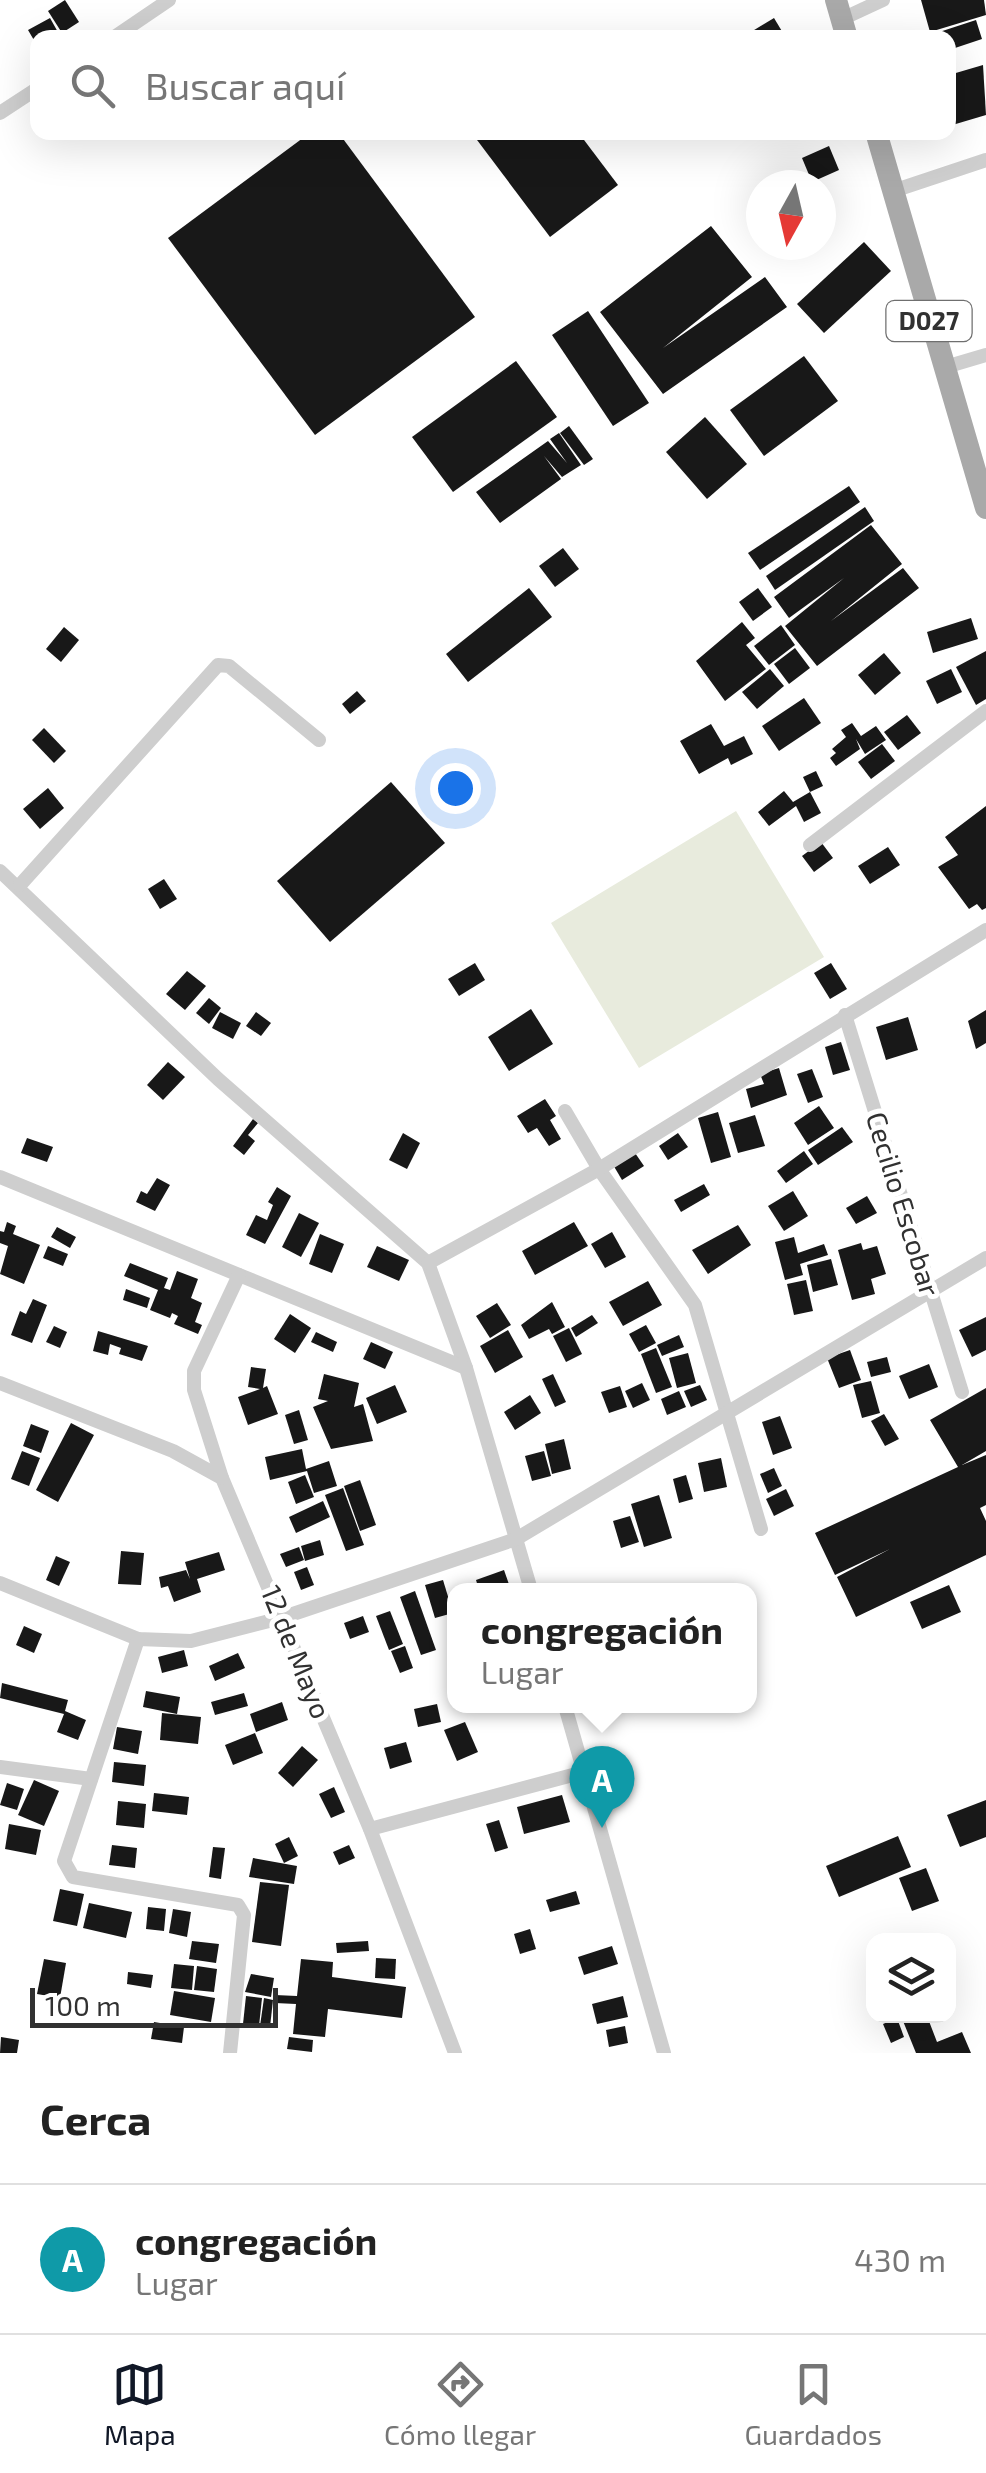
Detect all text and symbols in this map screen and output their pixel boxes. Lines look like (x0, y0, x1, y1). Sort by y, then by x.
search box (30, 30, 956, 140)
icon: search (65, 58, 120, 113)
text: Buscar aquí (145, 62, 346, 108)
north arrow (746, 170, 836, 260)
road number: D027 (886, 301, 972, 341)
your location (430, 763, 481, 814)
street label: Cecilio Escobar (860, 1107, 948, 1300)
street label: 12 de Mayo (255, 1580, 339, 1723)
popup (447, 1583, 757, 1713)
text: congregación (481, 1606, 723, 1652)
text: Lugar (481, 1652, 564, 1690)
pin: A (570, 1746, 634, 1828)
map controls (866, 1933, 956, 2023)
button: layers (866, 1933, 956, 2023)
scale bar (30, 1983, 278, 2028)
text: 100 m (45, 1988, 121, 2022)
text: Cerca (40, 2093, 151, 2143)
text: congregación (135, 2217, 377, 2263)
text: A (62, 2240, 83, 2278)
text: 430 m (854, 2240, 946, 2278)
text: Lugar (135, 2263, 218, 2301)
tab: Mapa (104, 2357, 176, 2451)
tab: Cómo llegar (384, 2357, 536, 2451)
tab: Guardados (744, 2357, 882, 2451)

